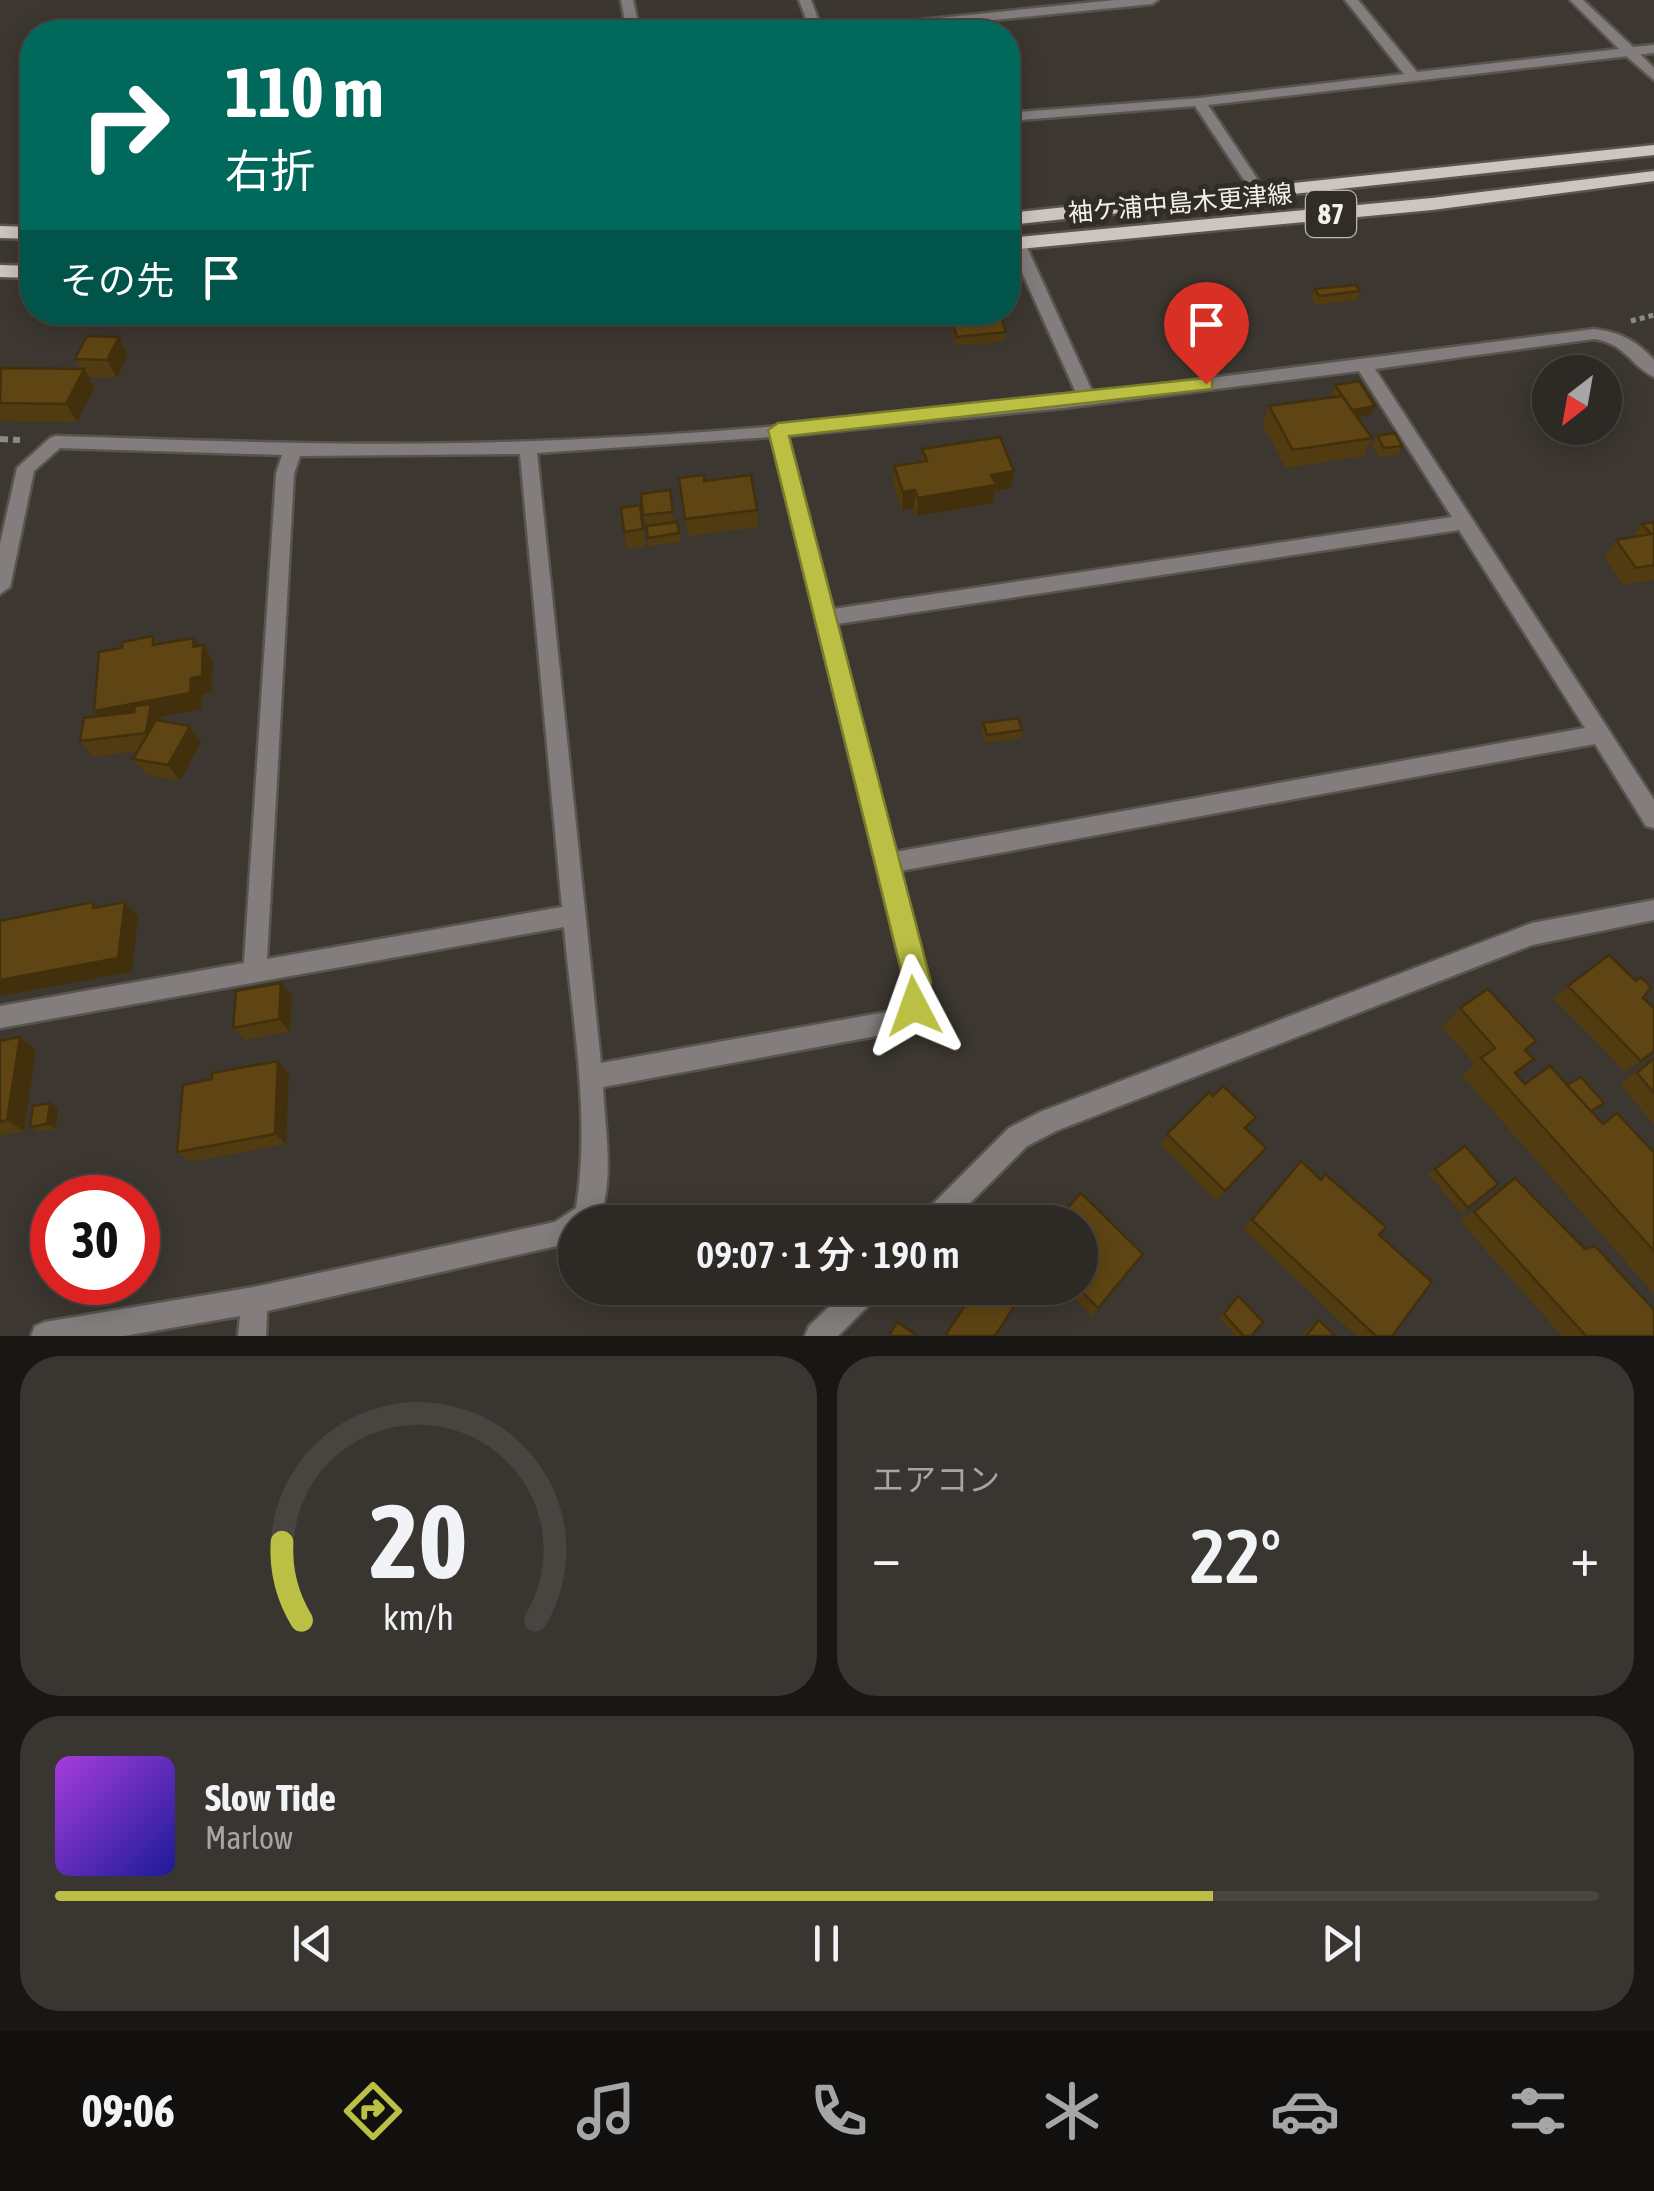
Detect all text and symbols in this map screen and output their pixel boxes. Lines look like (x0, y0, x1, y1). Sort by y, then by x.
text: 110 m (225, 52, 384, 132)
icon: right (60, 60, 190, 190)
text: 右折 (225, 145, 315, 197)
street label: 袖ケ浦中島木更津線 (1067, 179, 1293, 227)
road number: 87 (1306, 191, 1356, 237)
icon: arrive (194, 250, 249, 305)
text: その先 (60, 259, 174, 302)
pin (1164, 282, 1249, 385)
icon: arrive (1179, 297, 1234, 352)
north arrow (1532, 355, 1622, 445)
map controls (1532, 355, 1622, 445)
position arrow (862, 954, 966, 1058)
speed limit sign: 30 (30, 1175, 160, 1305)
text: 09:07 · 1 分 · 190 m (696, 1233, 960, 1276)
text: エアコン (872, 1461, 1000, 1498)
text: 20 (370, 1481, 467, 1600)
text: 22° (1190, 1513, 1281, 1599)
text: − (872, 1525, 901, 1588)
text: + (1570, 1525, 1599, 1588)
text: km/h (383, 1597, 454, 1638)
text: Slow Tide (205, 1776, 336, 1819)
text: Marlow (205, 1819, 293, 1856)
icon: previous (285, 1916, 340, 1971)
icon: pause (799, 1916, 854, 1971)
icon: next (1314, 1916, 1369, 1971)
icon: directions (338, 2076, 408, 2146)
icon: music (571, 2076, 641, 2146)
icon: phone (804, 2076, 874, 2146)
icon: climate (1037, 2076, 1107, 2146)
icon: car (1270, 2076, 1340, 2146)
icon: filters (1503, 2076, 1573, 2146)
text: 09:06 (81, 2085, 175, 2137)

